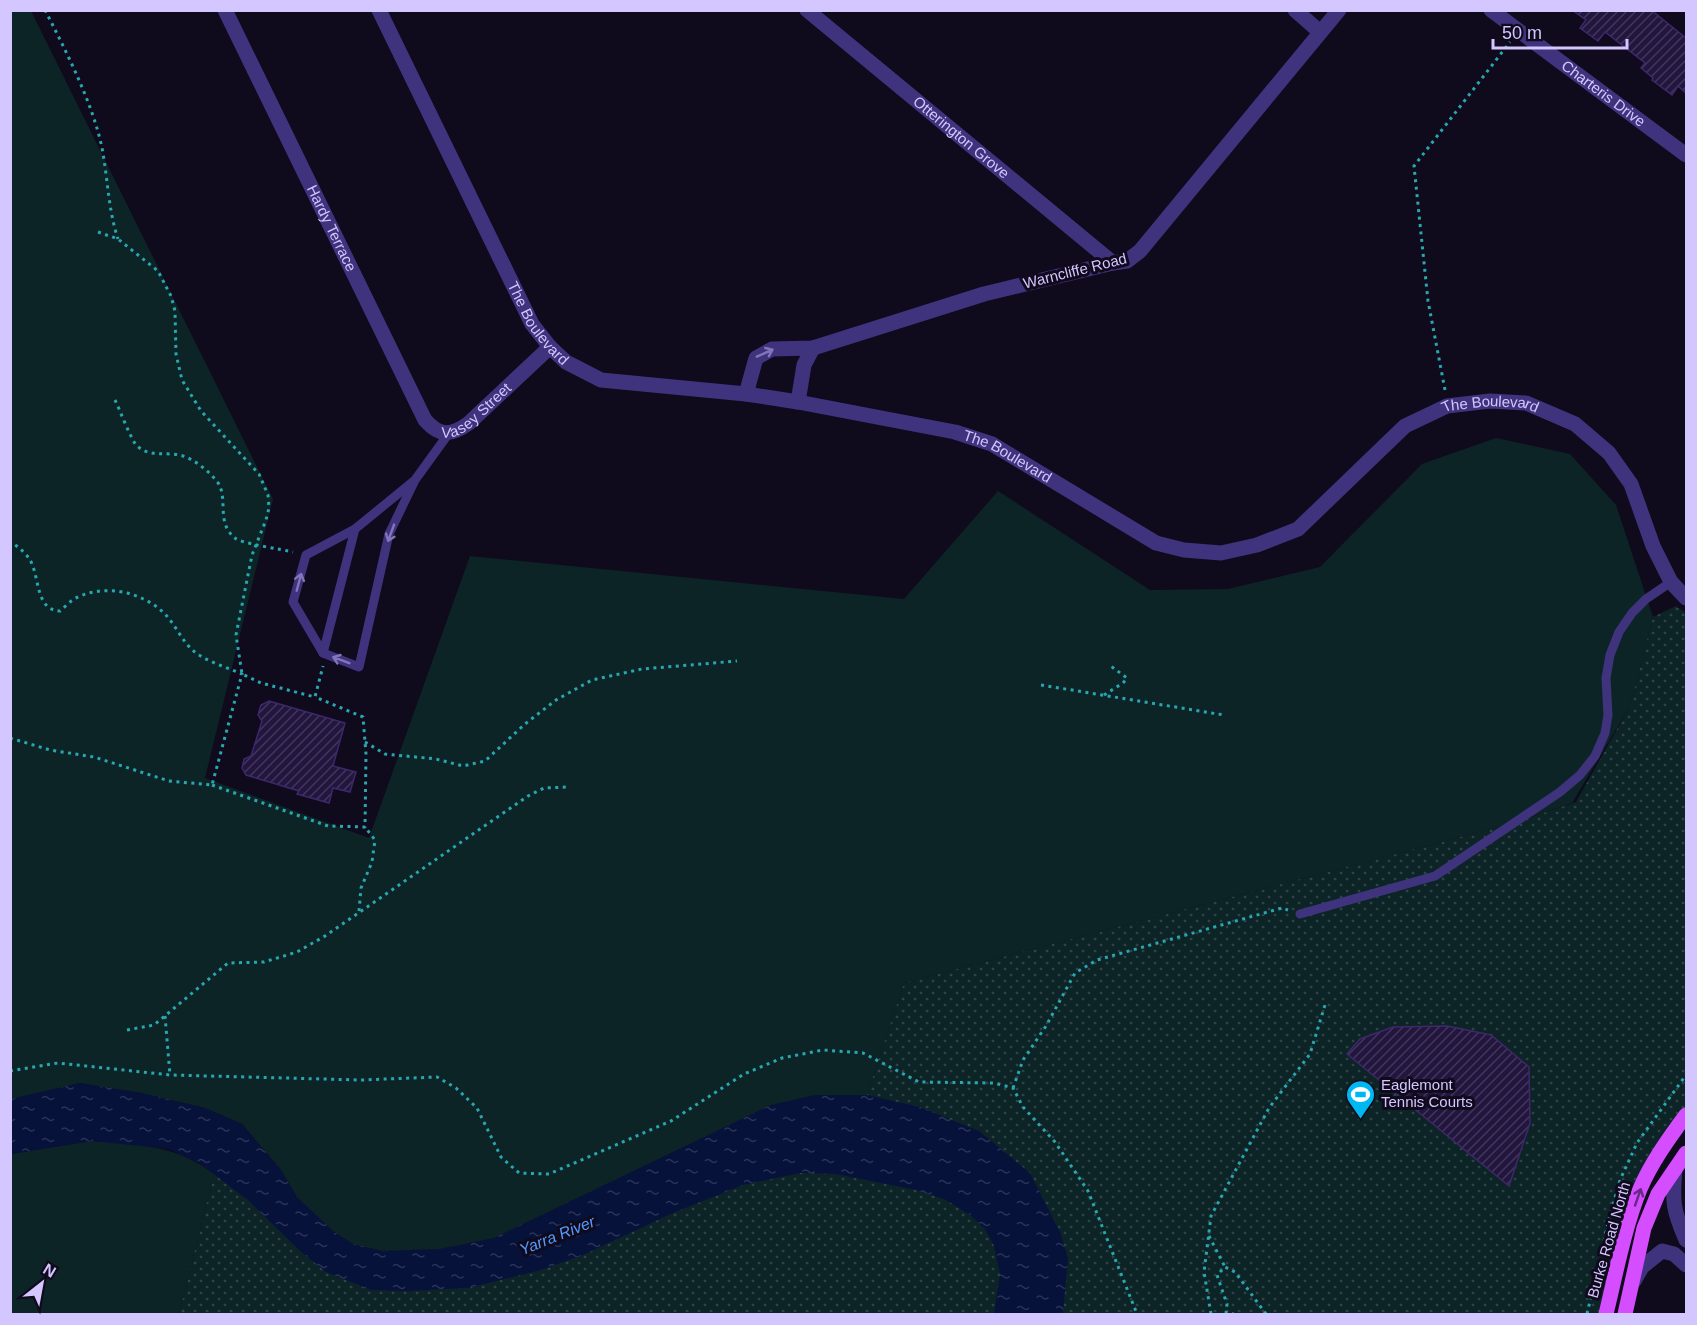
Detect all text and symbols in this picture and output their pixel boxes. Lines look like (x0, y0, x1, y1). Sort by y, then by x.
scale bar (1493, 12, 1626, 50)
text: 50 m (1502, 23, 1542, 43)
street label: Charteris Drive (1558, 56, 1649, 130)
street label: Otterington Grove (910, 93, 1013, 182)
street label: Hardy Terrace (304, 182, 360, 274)
street label: Warncliffe Road (1021, 249, 1128, 292)
street label: The Boulevard (505, 279, 572, 368)
one-way arrow (756, 347, 774, 359)
street label: Vasey Street (441, 379, 515, 441)
street label: The Boulevard (1439, 392, 1542, 416)
street label: The Boulevard (961, 426, 1055, 486)
one-way arrow (384, 523, 395, 542)
one-way arrow (293, 573, 305, 592)
one-way arrow (332, 654, 351, 665)
place label: Eaglemont Tennis Courts (1381, 1076, 1473, 1110)
sports icon: Eaglemont Tennis Courts (1344, 1078, 1376, 1120)
street label: Burke Road North (1584, 1180, 1633, 1300)
one-way arrow (1633, 1188, 1644, 1207)
water label: Yarra River (517, 1212, 598, 1258)
north arrow (12, 1253, 72, 1313)
text: N (40, 1260, 59, 1281)

